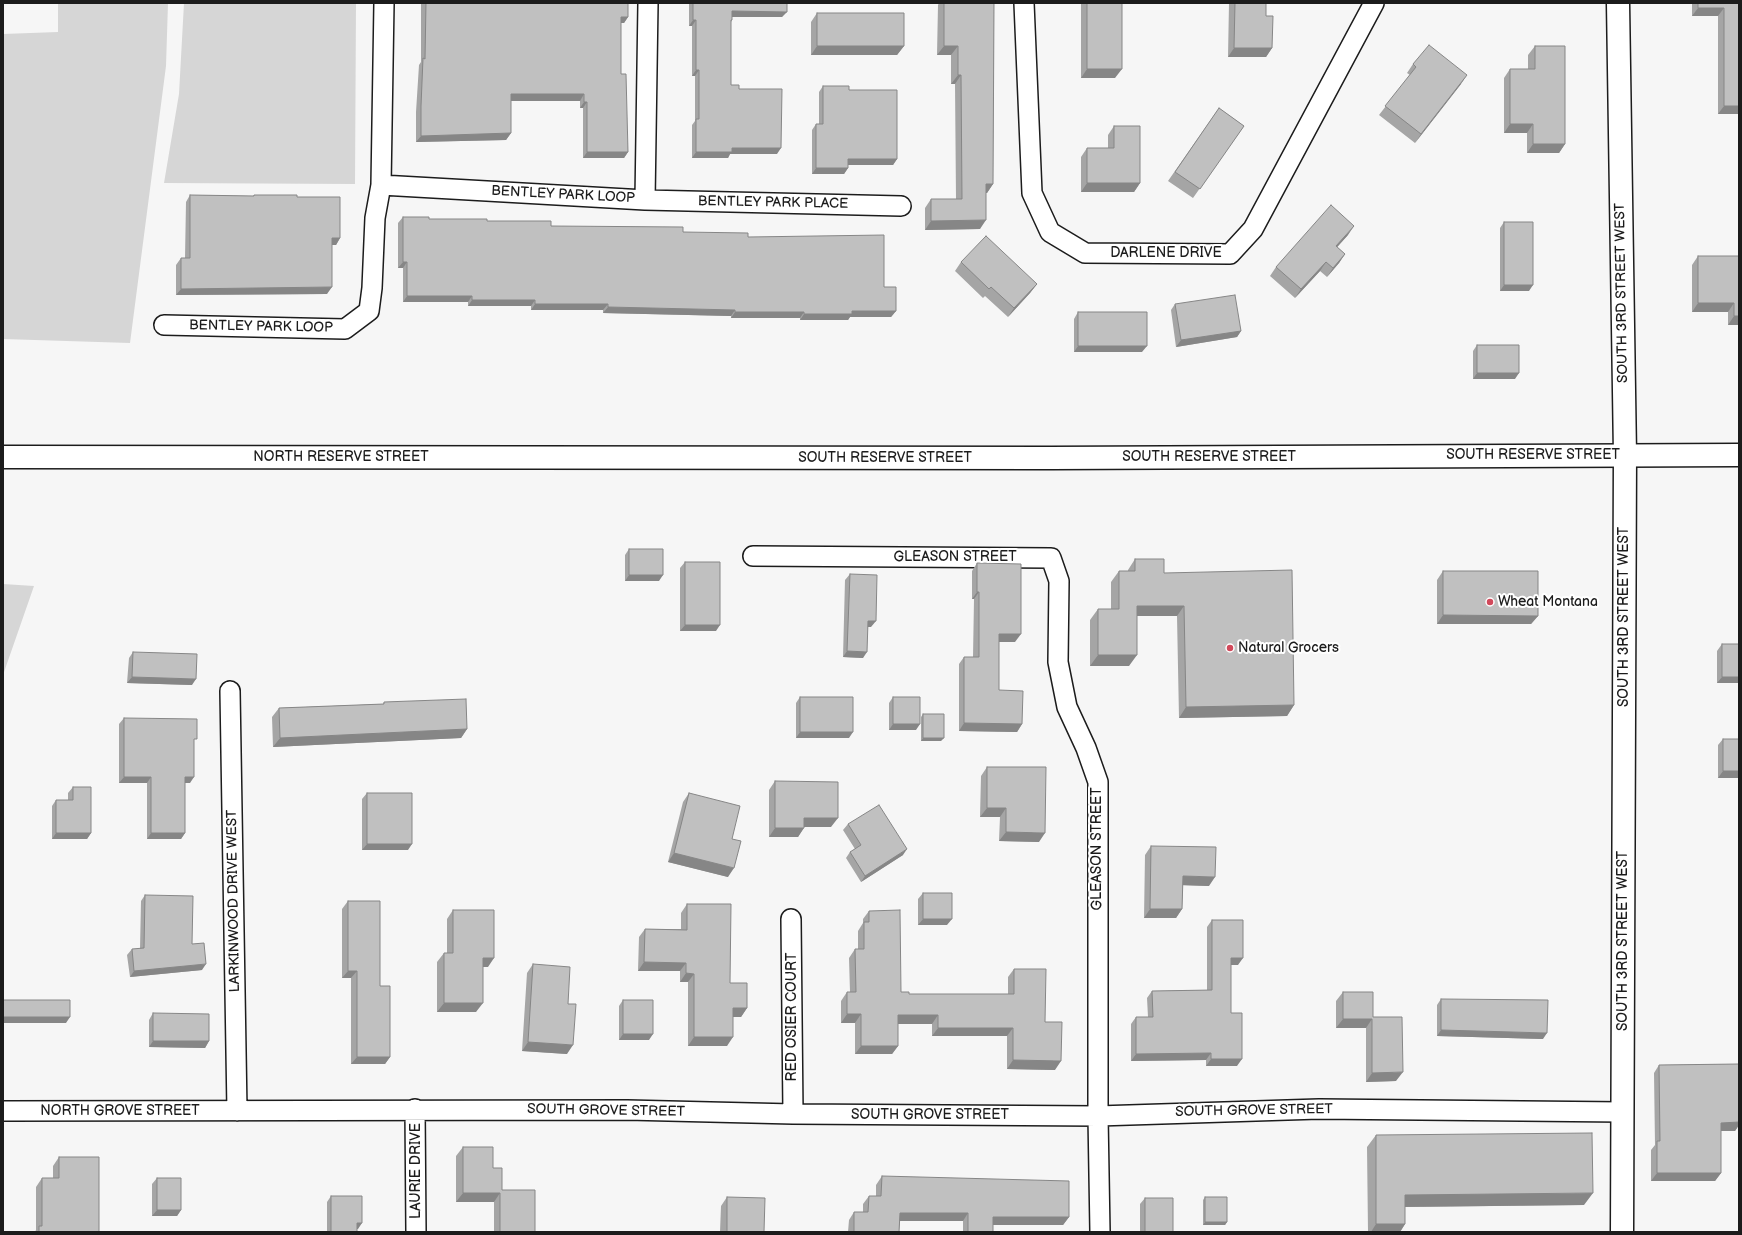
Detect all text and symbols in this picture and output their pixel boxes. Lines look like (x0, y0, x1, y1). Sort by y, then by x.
street label: BENTLEY PARK LOOP (491, 183, 635, 207)
street label: BENTLEY PARK PLACE (698, 193, 848, 213)
street label: SOUTH 3RD STREET WEST (1612, 203, 1632, 383)
street label: DARLENE DRIVE (1110, 245, 1222, 261)
street label: BENTLEY PARK LOOP (189, 317, 333, 337)
street label: SOUTH RESERVE STREET (1446, 447, 1620, 463)
street label: NORTH RESERVE STREET (253, 449, 429, 465)
street label: SOUTH RESERVE STREET (1122, 449, 1296, 465)
street label: SOUTH RESERVE STREET (798, 450, 972, 466)
street label: SOUTH 3RD STREET WEST (1616, 527, 1632, 707)
street label: GLEASON STREET (893, 549, 1017, 565)
place label: Wheat Montana (1498, 594, 1598, 610)
marker: Wheat Montana (1485, 597, 1495, 607)
place label: Natural Grocers (1238, 640, 1339, 656)
marker: Natural Grocers (1225, 643, 1235, 653)
street label: GLEASON STREET (1089, 787, 1105, 911)
street label: LARKINWOOD DRIVE WEST (224, 810, 244, 992)
street label: SOUTH 3RD STREET WEST (1615, 851, 1631, 1031)
street label: RED OSIER COURT (784, 953, 800, 1081)
street label: SOUTH GROVE STREET (527, 1101, 685, 1121)
street label: SOUTH GROVE STREET (1175, 1101, 1333, 1121)
street label: NORTH GROVE STREET (40, 1103, 200, 1119)
street label: SOUTH GROVE STREET (851, 1107, 1009, 1123)
street label: LAURIE DRIVE (408, 1123, 424, 1219)

